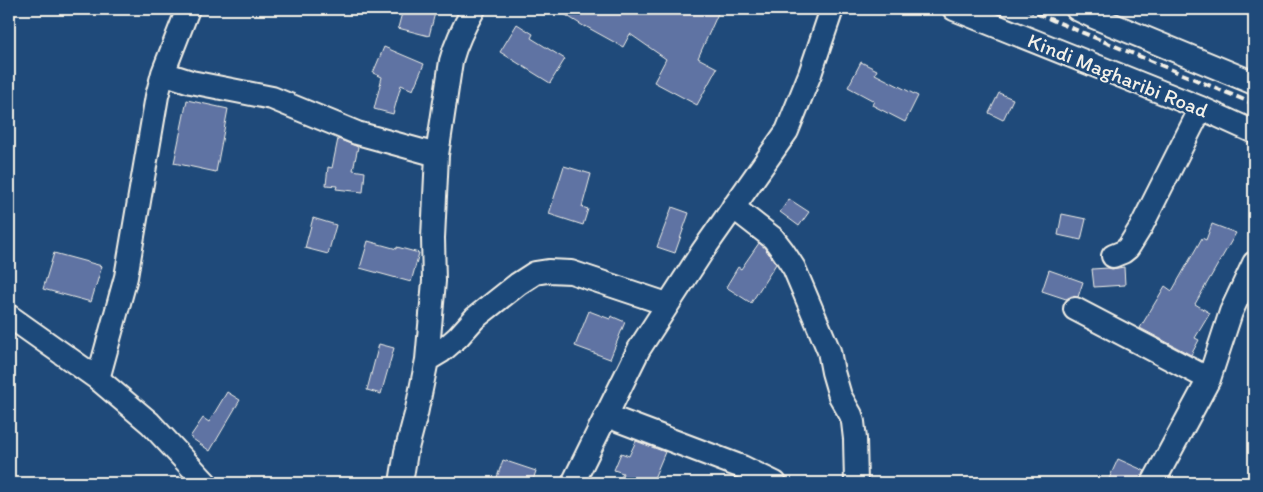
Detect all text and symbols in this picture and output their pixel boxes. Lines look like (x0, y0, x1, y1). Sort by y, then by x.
street label: Kindi Magharibi Road (1024, 27, 1212, 123)

